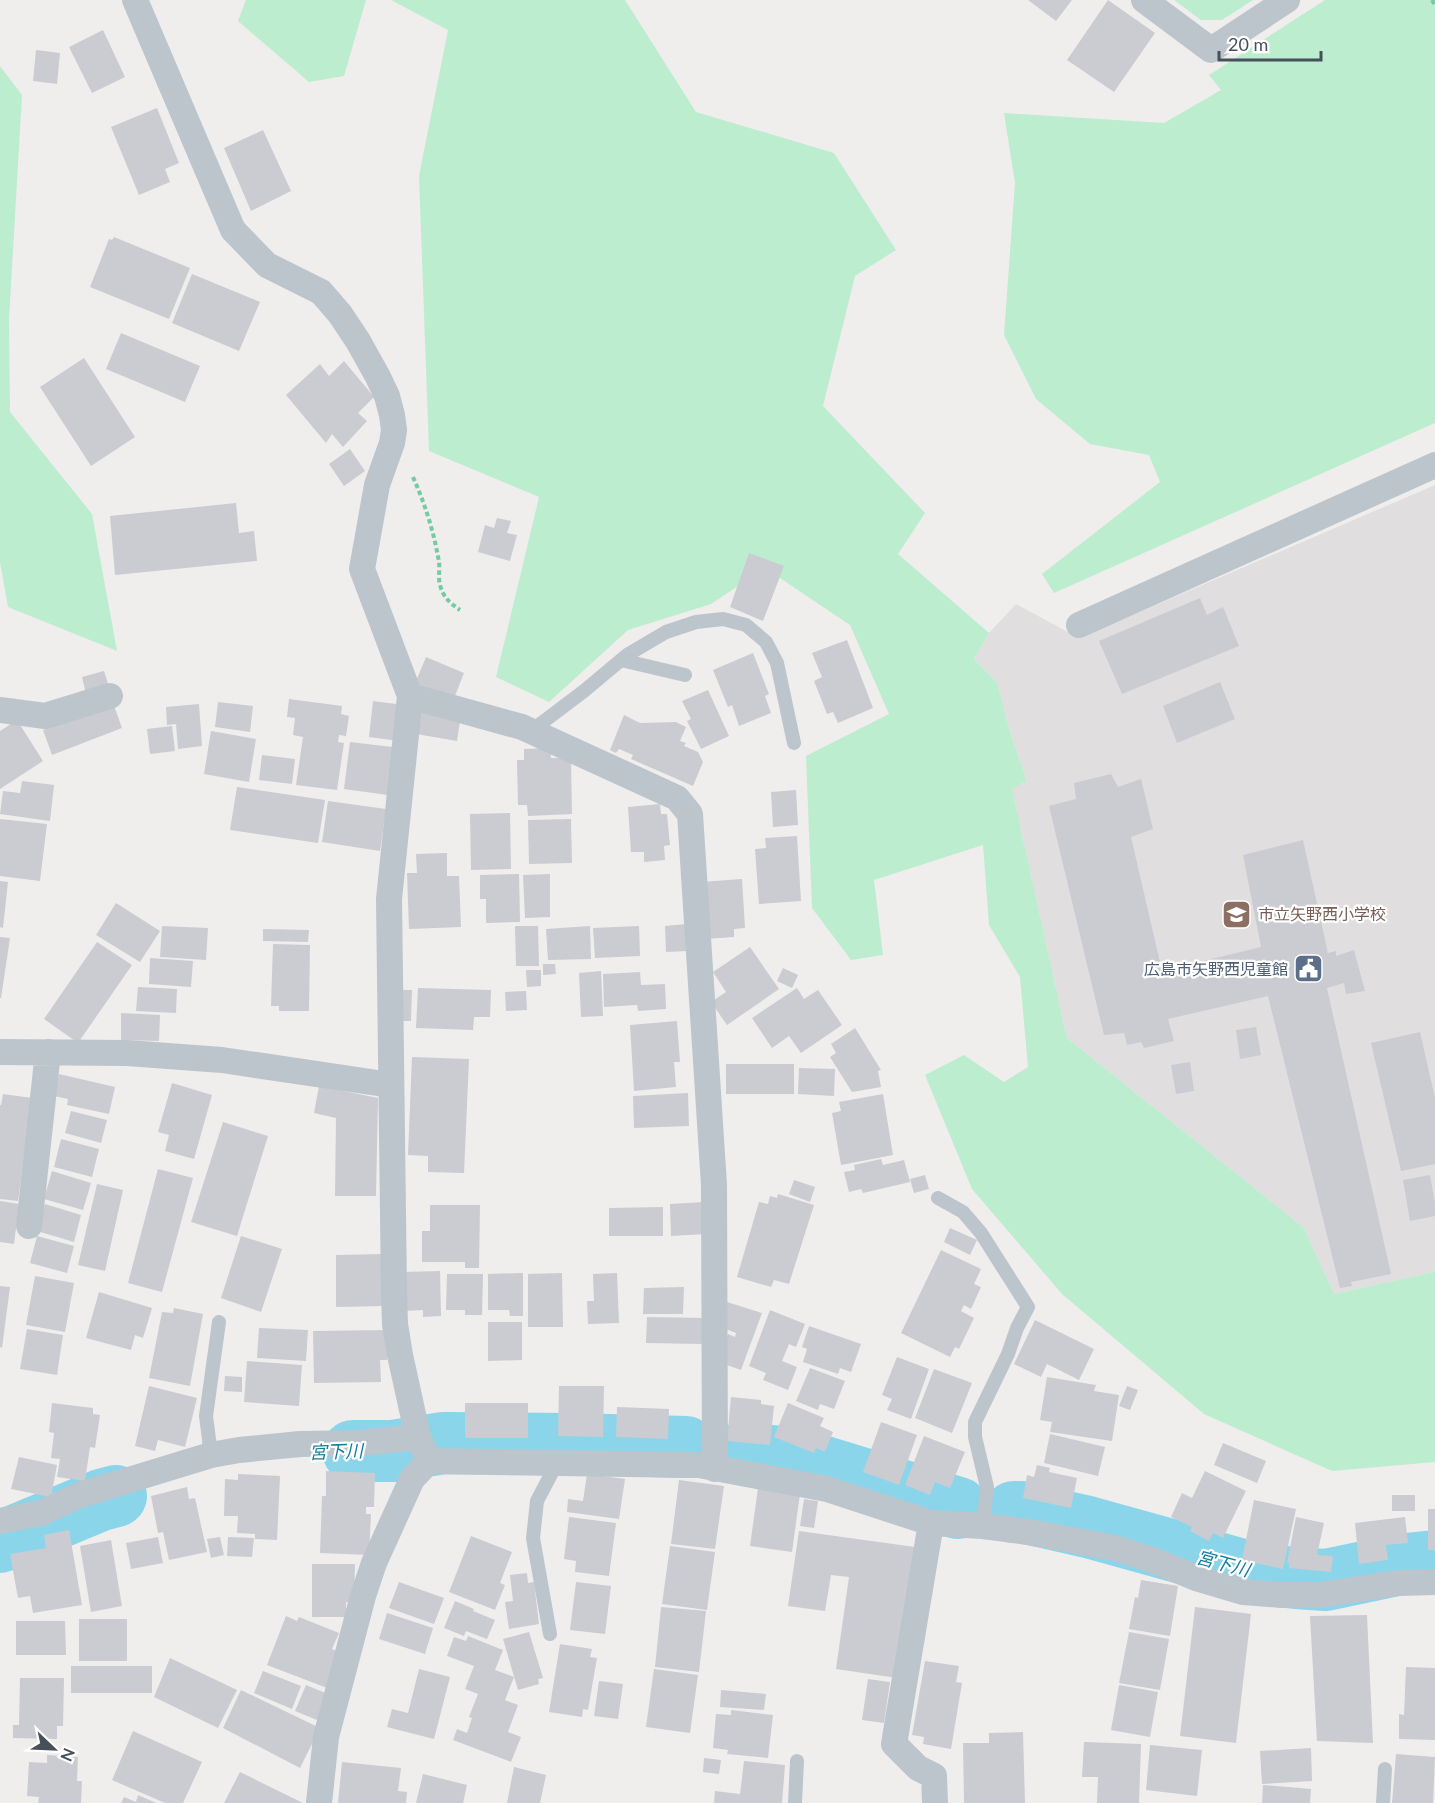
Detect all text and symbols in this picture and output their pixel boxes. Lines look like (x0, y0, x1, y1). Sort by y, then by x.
scale bar (1219, 24, 1321, 62)
text: 20 m (1228, 33, 1268, 55)
school or university icon: 市立矢野西小学校 (1221, 898, 1253, 930)
place label: 市立矢野西小学校 (1258, 904, 1386, 923)
public building icon: 広島市矢野西児童館 (1293, 953, 1325, 985)
place label: 広島市矢野西児童館 (1144, 959, 1288, 978)
water label: 宮下川 (309, 1439, 365, 1463)
water label: 宮下川 (1194, 1545, 1254, 1581)
north arrow (24, 1719, 84, 1779)
text: N (57, 1746, 79, 1764)

